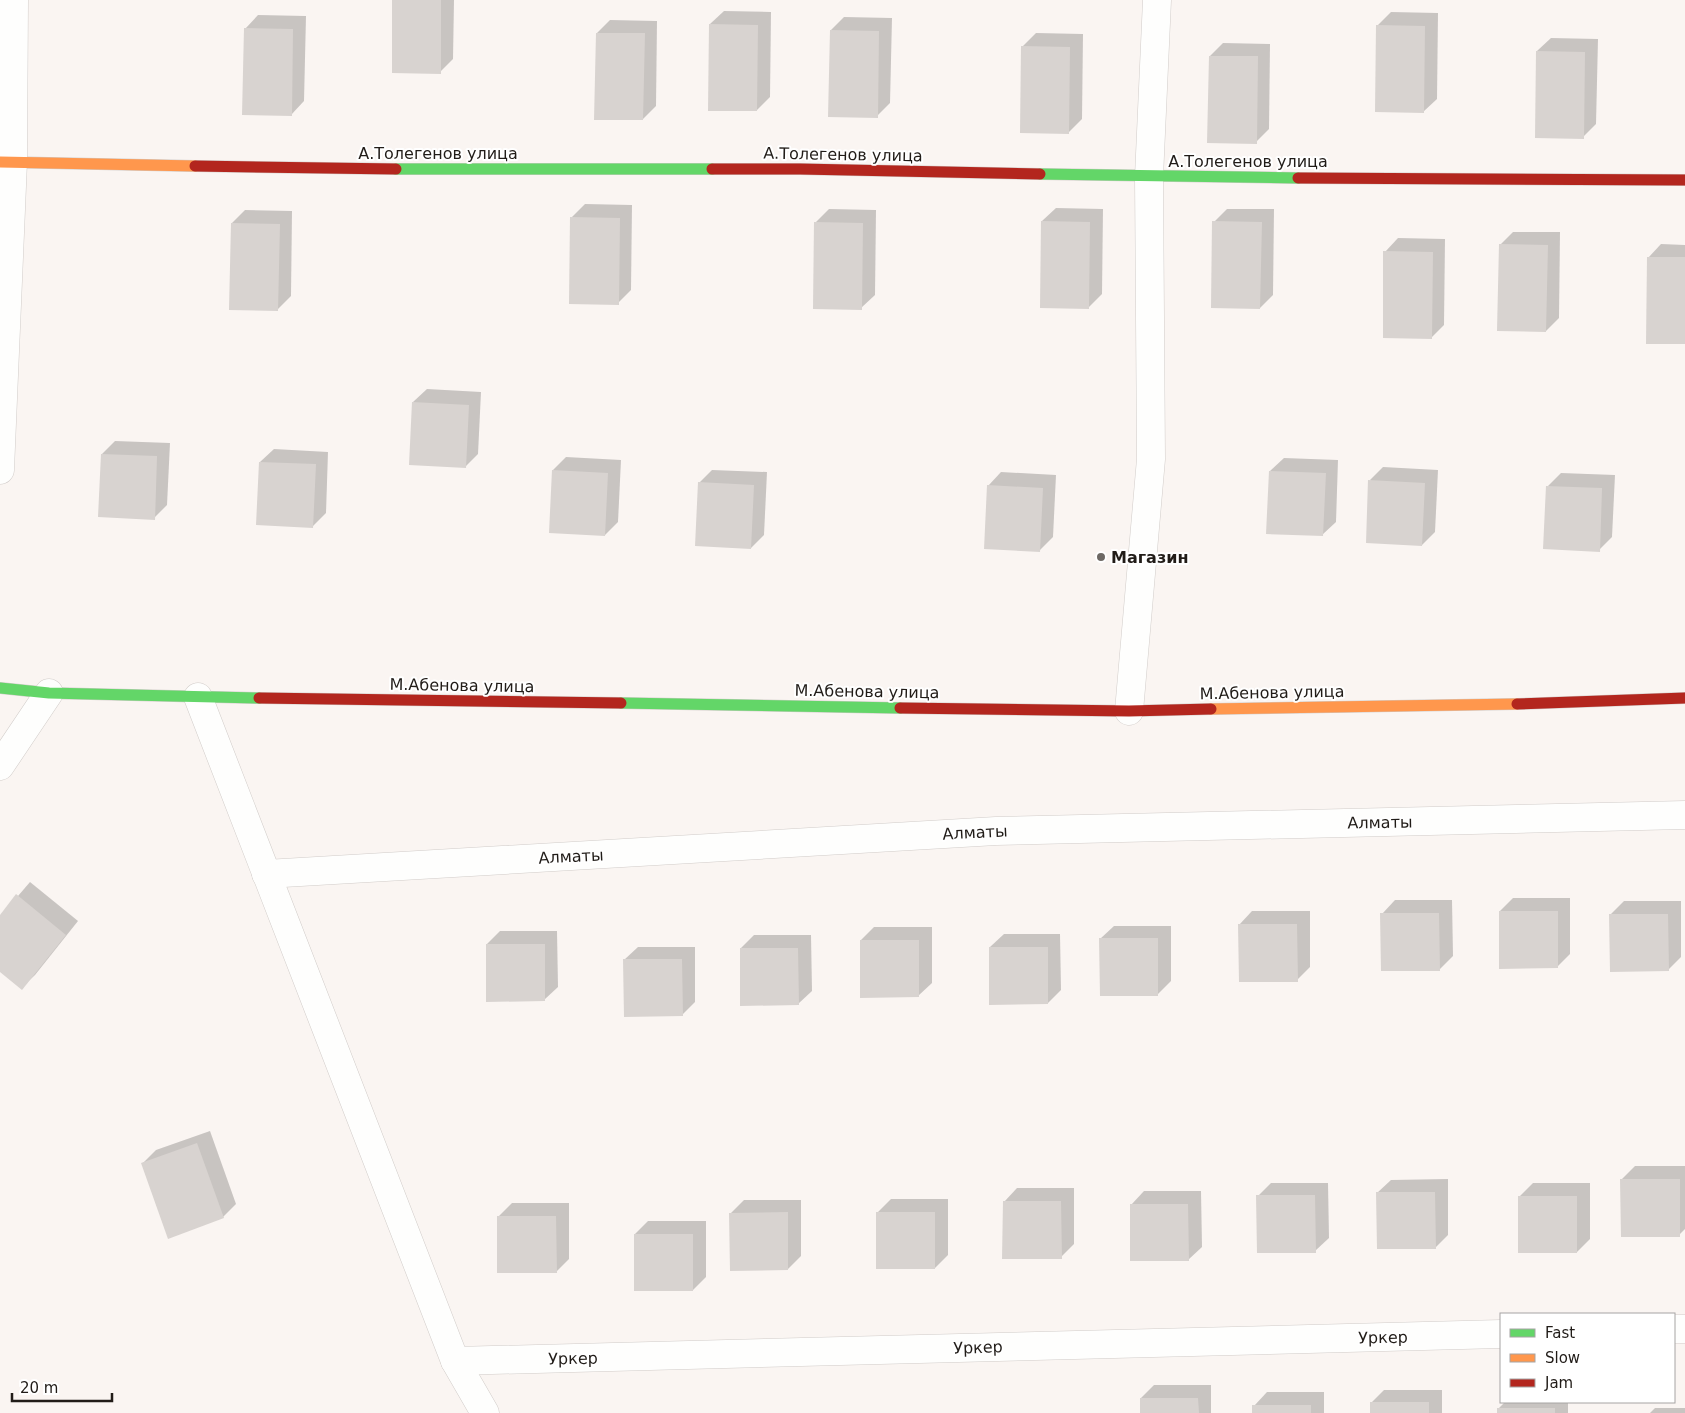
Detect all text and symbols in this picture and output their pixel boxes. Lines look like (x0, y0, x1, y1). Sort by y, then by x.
street label: А.Толегенов улица (358, 144, 518, 163)
street label: А.Толегенов улица (763, 144, 923, 165)
street label: А.Толегенов улица (1168, 152, 1328, 171)
place label: Магазин (1111, 548, 1188, 567)
marker: Магазин (1095, 551, 1107, 563)
street label: М.Абенова улица (389, 675, 535, 696)
street label: М.Абенова улица (794, 681, 940, 702)
street label: М.Абенова улица (1199, 682, 1345, 703)
street label: Алматы (1347, 812, 1413, 833)
street label: Алматы (942, 821, 1008, 844)
street label: Алматы (538, 845, 604, 868)
legend (1500, 1313, 1675, 1403)
text: Fast (1545, 1324, 1575, 1342)
street label: Уркер (1358, 1328, 1408, 1347)
street label: Уркер (953, 1337, 1003, 1358)
street label: Уркер (548, 1349, 598, 1368)
text: Slow (1545, 1349, 1580, 1367)
scale bar (12, 1370, 112, 1402)
text: Jam (1544, 1374, 1573, 1392)
text: 20 m (20, 1379, 58, 1397)

